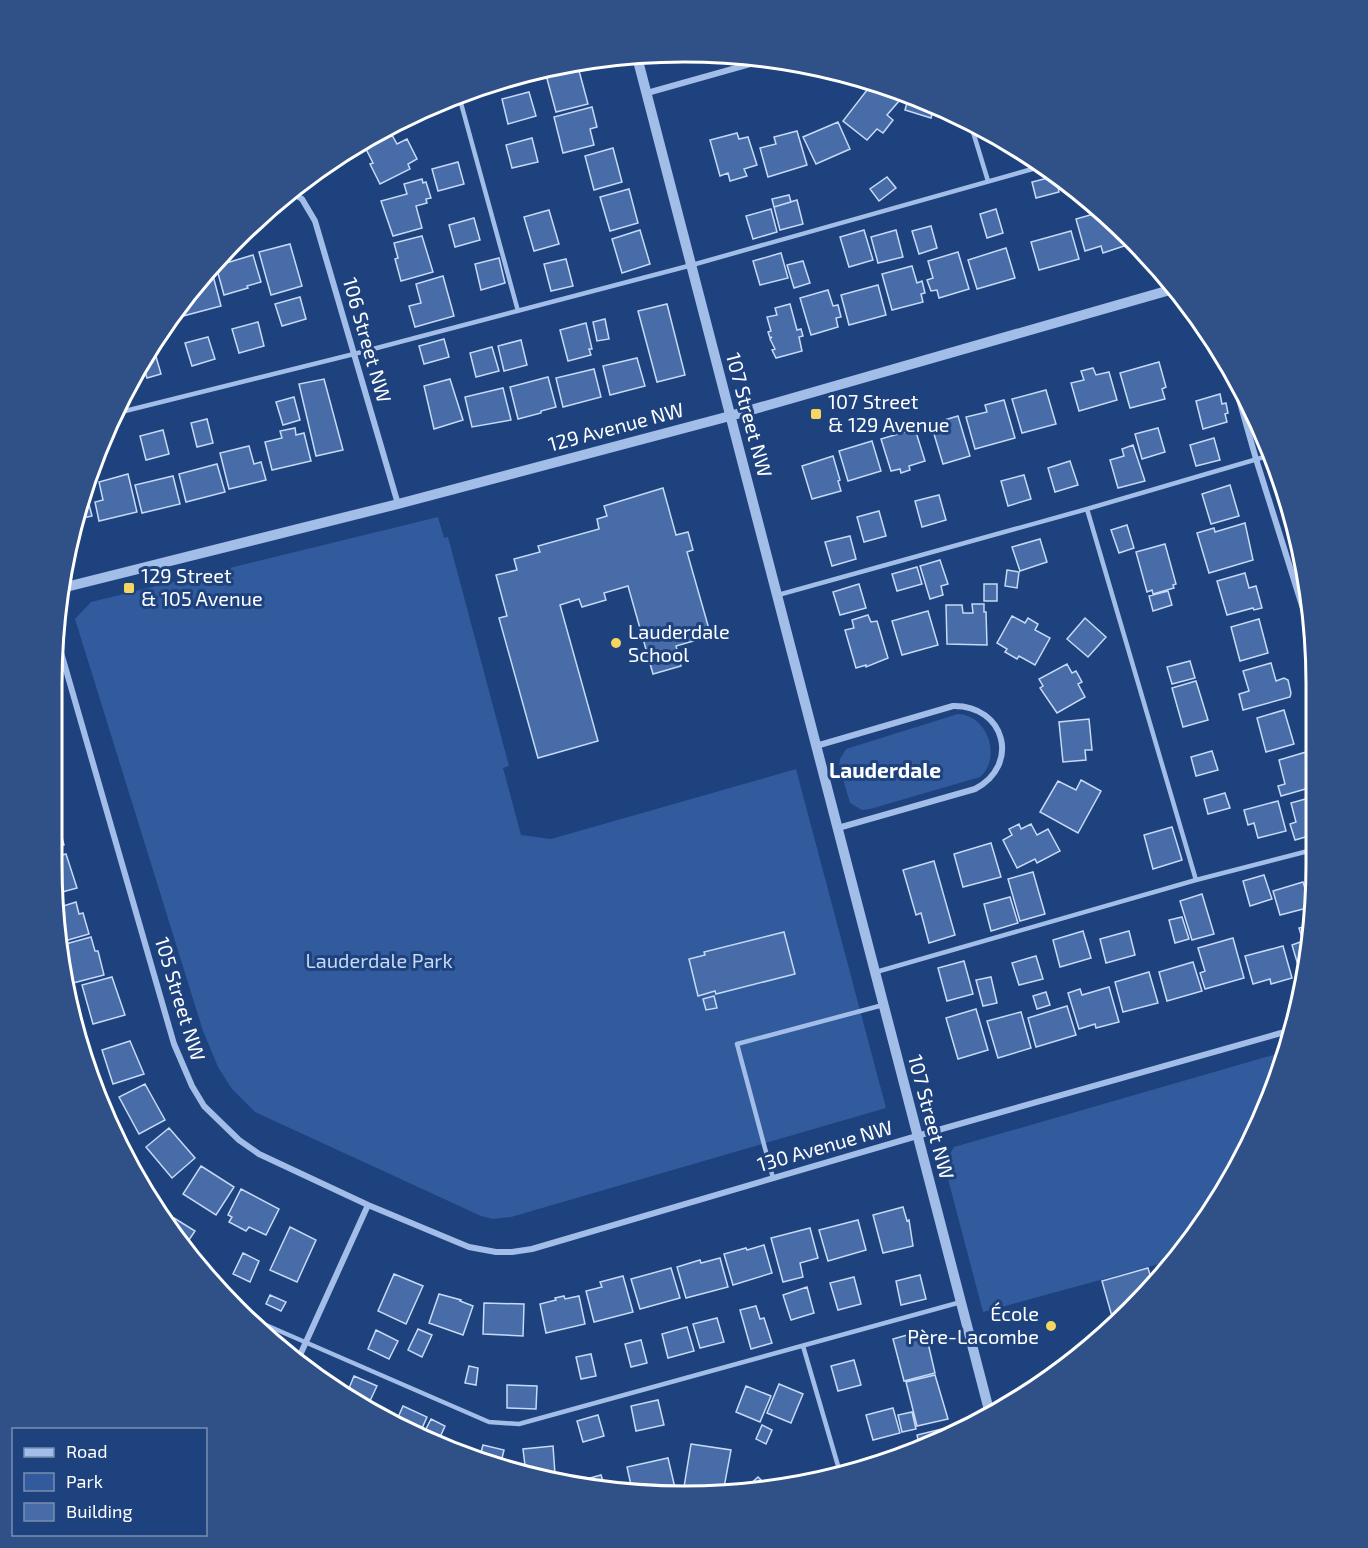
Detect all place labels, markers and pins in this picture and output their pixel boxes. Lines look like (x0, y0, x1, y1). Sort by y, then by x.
place label: 107 Street & 129 Avenue (828, 389, 950, 436)
marker: 107 Street & 129 Avenue (809, 407, 823, 421)
place label: 129 Street & 105 Avenue (141, 563, 263, 610)
marker: 129 Street & 105 Avenue (122, 581, 136, 595)
place label: Lauderdale School (628, 619, 730, 666)
marker: Lauderdale School (609, 636, 623, 650)
place label: École Père-Lacombe (907, 1301, 1039, 1348)
marker: École Père-Lacombe (1044, 1319, 1058, 1333)

